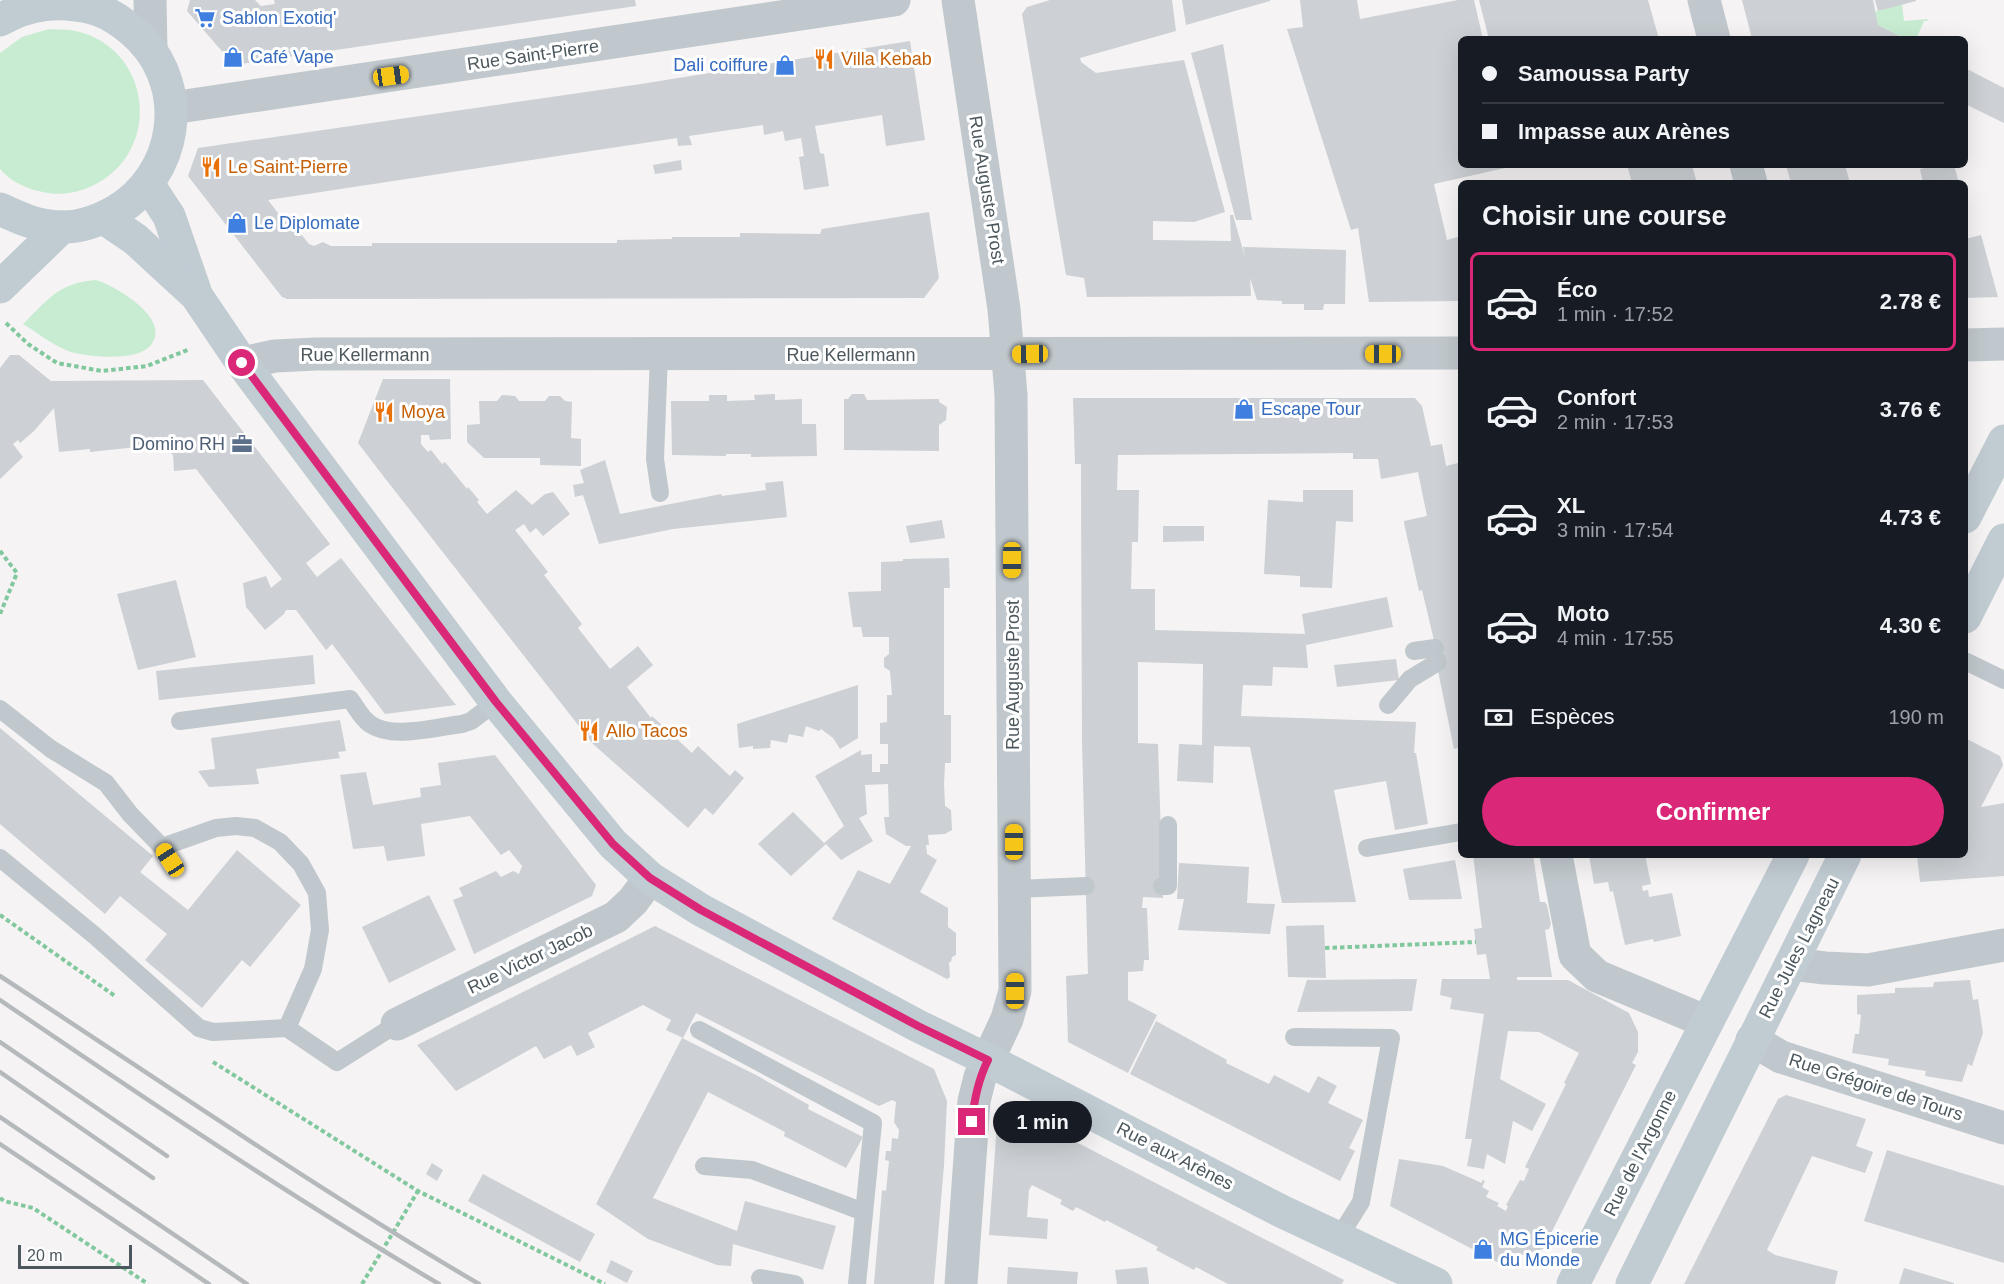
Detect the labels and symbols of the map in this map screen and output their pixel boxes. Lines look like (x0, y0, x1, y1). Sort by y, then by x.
supermarket icon: Sablon Exotiq' (193, 6, 217, 30)
place label: Sablon Exotiq' (222, 8, 337, 28)
street label: Rue Saint-Pierre (466, 36, 600, 74)
shop icon: Café Vape (221, 45, 245, 69)
place label: Café Vape (250, 47, 334, 67)
restaurant icon: Villa Kebab (812, 47, 836, 71)
place label: Villa Kebab (841, 49, 932, 69)
shop icon: Dali coiffure (773, 53, 797, 77)
place label: Dali coiffure (673, 55, 768, 75)
car (372, 65, 410, 87)
street label: Rue Auguste Prost (965, 114, 1009, 266)
restaurant icon: Le Saint-Pierre (199, 155, 223, 179)
place label: Le Saint-Pierre (228, 157, 348, 177)
shop icon: Le Diplomate (225, 211, 249, 235)
place label: Le Diplomate (254, 213, 360, 233)
street label: Rue Kellermann (300, 345, 430, 365)
street label: Rue Kellermann (786, 345, 916, 365)
car (1012, 345, 1048, 363)
car (1365, 345, 1401, 363)
route start (228, 349, 255, 376)
shop icon: Escape Tour (1232, 397, 1256, 421)
place label: Escape Tour (1261, 399, 1361, 419)
restaurant icon: Moya (372, 400, 396, 424)
place label: Moya (401, 402, 446, 422)
office icon: Domino RH (230, 432, 254, 456)
place label: Domino RH (132, 434, 225, 454)
car (1003, 542, 1021, 578)
street label: Rue Auguste Prost (1003, 600, 1023, 750)
restaurant icon: Allo Tacos (577, 719, 601, 743)
place label: Allo Tacos (606, 721, 688, 741)
car (1005, 824, 1023, 860)
car (153, 840, 187, 880)
street label: Rue Jules Lagneau (1755, 874, 1843, 1022)
street label: Rue Victor Jacob (464, 920, 596, 998)
car (1006, 973, 1024, 1009)
street label: Rue Grégoire de Tours (1786, 1049, 1966, 1125)
street label: Rue de l'Argonne (1600, 1087, 1680, 1219)
callout: 1 min (993, 1101, 1092, 1143)
route end (958, 1108, 985, 1135)
street label: Rue aux Arènes (1113, 1118, 1237, 1194)
place label: MG Épicerie du Monde (1500, 1229, 1599, 1270)
shop icon: MG Épicerie du Monde (1471, 1237, 1495, 1261)
scale bar (18, 1242, 132, 1270)

